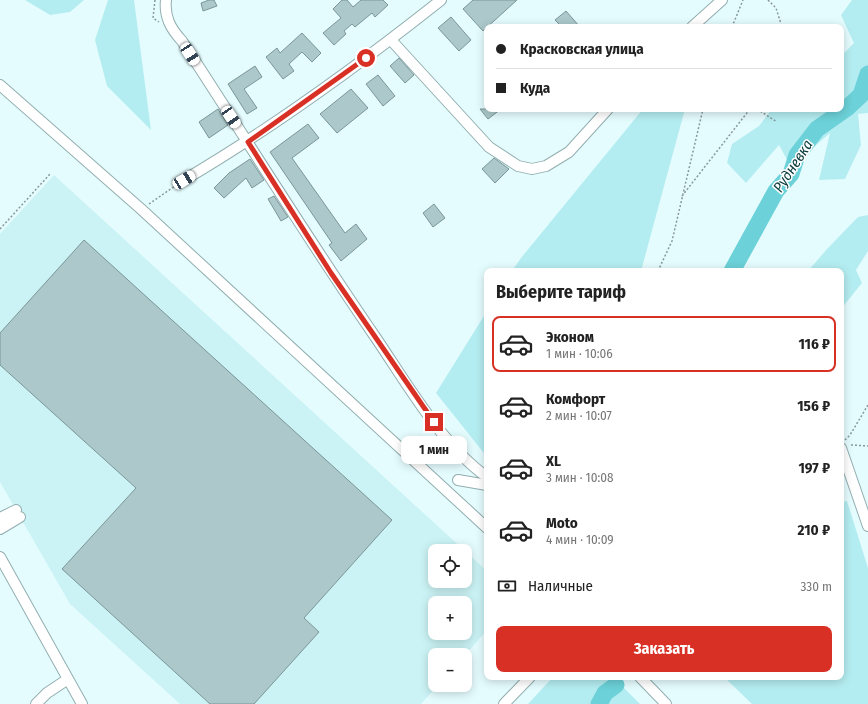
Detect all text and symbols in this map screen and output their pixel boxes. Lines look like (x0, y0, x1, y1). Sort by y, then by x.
text: Красковская улица (520, 40, 644, 58)
car (178, 41, 202, 67)
route start (357, 49, 375, 67)
text: Куда (520, 79, 550, 97)
car (219, 104, 243, 130)
water label: Рудневка (769, 136, 817, 196)
car (171, 169, 197, 191)
text: Выберите тариф (496, 281, 626, 303)
icon: car (498, 326, 534, 362)
text: Эконом (546, 328, 594, 346)
text: 116 ₽ (798, 335, 830, 353)
text: 1 мин · 10:06 (546, 346, 613, 361)
icon: car (498, 388, 534, 424)
text: Комфорт (546, 390, 605, 408)
text: 156 ₽ (797, 397, 830, 415)
text: 2 мин · 10:07 (546, 408, 612, 423)
route end (425, 413, 443, 431)
callout: 1 мин (401, 436, 467, 464)
text: 1 мин (419, 442, 449, 457)
icon: car (498, 450, 534, 486)
text: XL (546, 452, 561, 470)
text: 197 ₽ (798, 459, 830, 477)
text: 3 мин · 10:08 (546, 470, 613, 485)
icon: car (498, 512, 534, 548)
text: Moto (546, 514, 578, 532)
text: 210 ₽ (798, 521, 830, 539)
text: 4 мин · 10:09 (546, 532, 614, 547)
map controls (428, 544, 472, 692)
button: locate (428, 544, 472, 588)
icon: cash (496, 575, 518, 597)
text: Наличные (528, 577, 593, 595)
text: 330 m (800, 579, 832, 594)
button: + (428, 596, 472, 640)
button: Заказать (496, 626, 832, 672)
button: − (428, 648, 472, 692)

